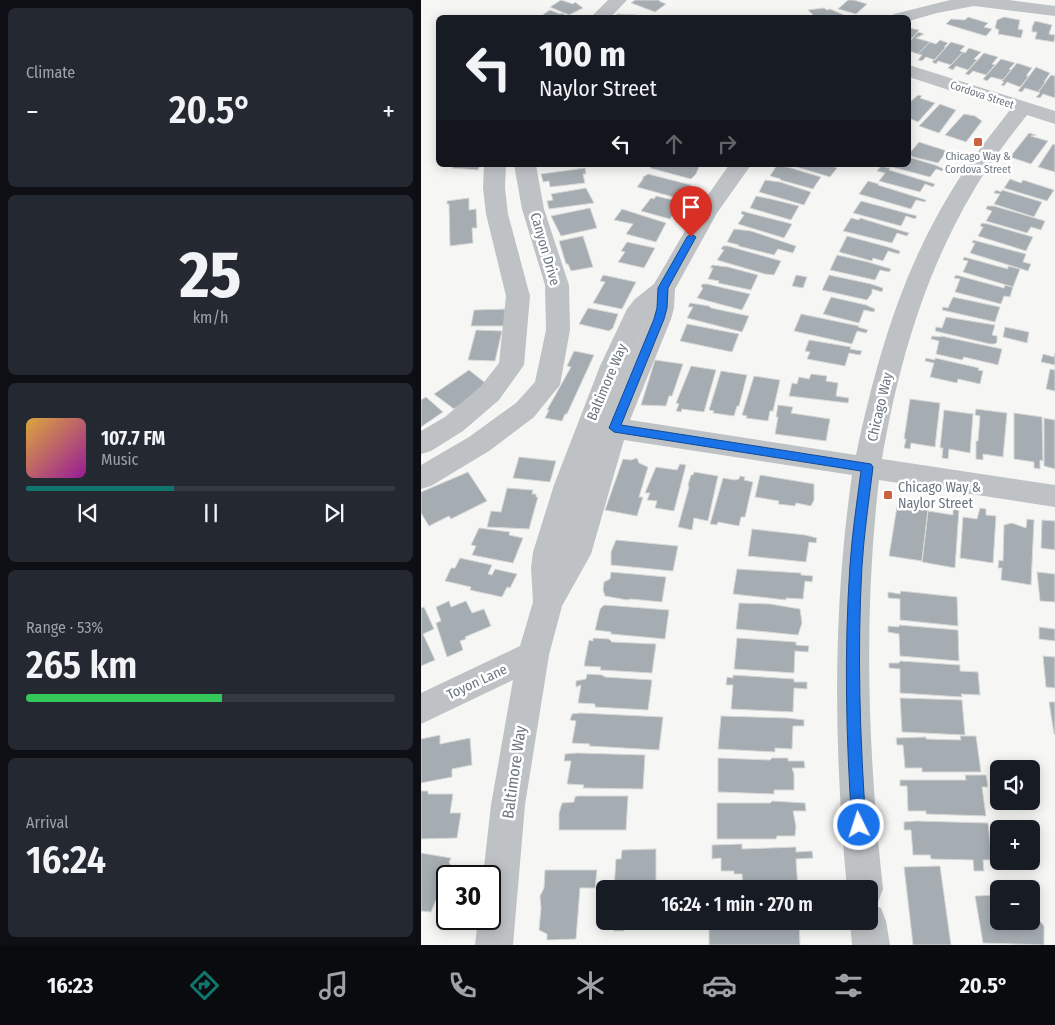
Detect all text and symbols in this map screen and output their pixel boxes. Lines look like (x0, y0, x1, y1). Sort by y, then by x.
text: 100 m (539, 33, 626, 75)
icon: left (456, 35, 521, 100)
text: Climate (26, 63, 75, 82)
text: Naylor Street (539, 75, 657, 102)
street label: Cordova Street (949, 79, 1016, 112)
text: 20.5° (169, 87, 252, 133)
text: − (26, 95, 39, 128)
text: + (382, 95, 395, 128)
icon: left (607, 130, 635, 158)
icon: ahead (660, 130, 688, 158)
icon: right (713, 130, 741, 158)
marker: Chicago Way & Cordova Street (972, 136, 984, 148)
place label: Chicago Way & Cordova Street (945, 150, 1011, 176)
pin (670, 186, 712, 237)
icon: arrive (677, 193, 705, 221)
street label: Canyon Drive (526, 211, 564, 287)
text: 25 (179, 236, 242, 314)
text: km/h (193, 308, 228, 327)
street label: Baltimore Way (583, 340, 631, 423)
street label: Chicago Way (864, 370, 896, 443)
text: 107.7 FM (101, 427, 165, 450)
text: Music (101, 450, 138, 469)
place label: Chicago Way & Naylor Street (898, 479, 981, 512)
marker: Chicago Way & Naylor Street (882, 489, 894, 501)
icon: previous (74, 499, 102, 527)
icon: pause (197, 499, 225, 527)
icon: next (320, 499, 348, 527)
text: Range · 53% (26, 618, 103, 637)
text: 265 km (26, 642, 137, 688)
street label: Toyon Lane (444, 661, 510, 703)
street label: Baltimore Way (498, 723, 530, 820)
map controls (990, 760, 1040, 930)
button: sound (990, 760, 1040, 810)
position arrow (832, 798, 884, 850)
text: Arrival (26, 813, 68, 832)
button: + (990, 820, 1040, 870)
text: 16:24 (26, 837, 106, 883)
speed limit sign: 30 (436, 865, 501, 930)
button: − (990, 880, 1040, 930)
text: 16:24 · 1 min · 270 m (661, 893, 813, 916)
icon: directions (187, 968, 222, 1003)
icon: music (316, 968, 351, 1003)
icon: phone (445, 968, 480, 1003)
icon: climate (573, 968, 608, 1003)
icon: car (702, 968, 737, 1003)
icon: filters (831, 968, 866, 1003)
text: 16:23 (47, 972, 93, 999)
text: 20.5° (960, 972, 1008, 999)

